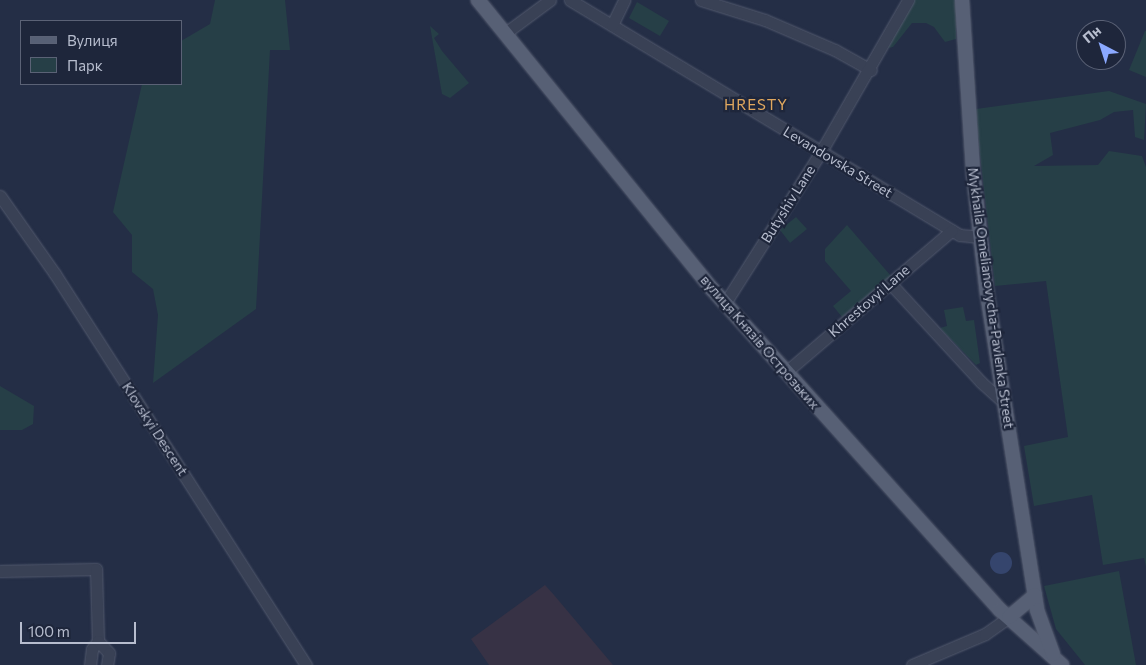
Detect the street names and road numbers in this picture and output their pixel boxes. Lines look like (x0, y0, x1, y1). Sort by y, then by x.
street label: Levandovska Street (780, 123, 896, 201)
street label: Butyshiv Lane (757, 162, 819, 246)
street label: Mykhaila Omelianovycha-Pavlenka Street (964, 166, 1018, 430)
street label: Khrestovyi Lane (825, 261, 913, 341)
street label: вулиця Князів Острозьких (697, 272, 823, 412)
street label: Klovskyi Descent (119, 379, 191, 479)

